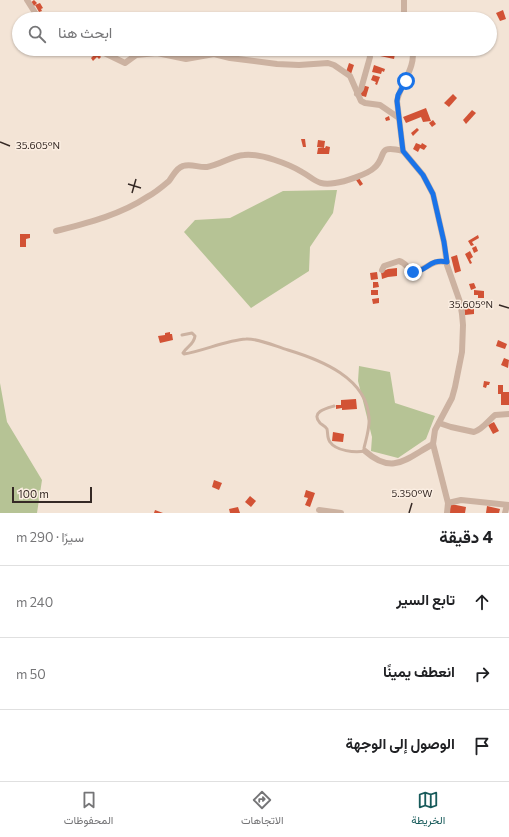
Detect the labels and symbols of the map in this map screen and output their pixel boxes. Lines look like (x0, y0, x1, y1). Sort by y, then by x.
route start (397, 72, 415, 90)
text: 35.605°N (16, 139, 60, 151)
route end (404, 263, 422, 281)
text: 35.605°N (449, 298, 493, 310)
scale bar (12, 485, 92, 504)
text: 5.350°W (392, 487, 432, 499)

